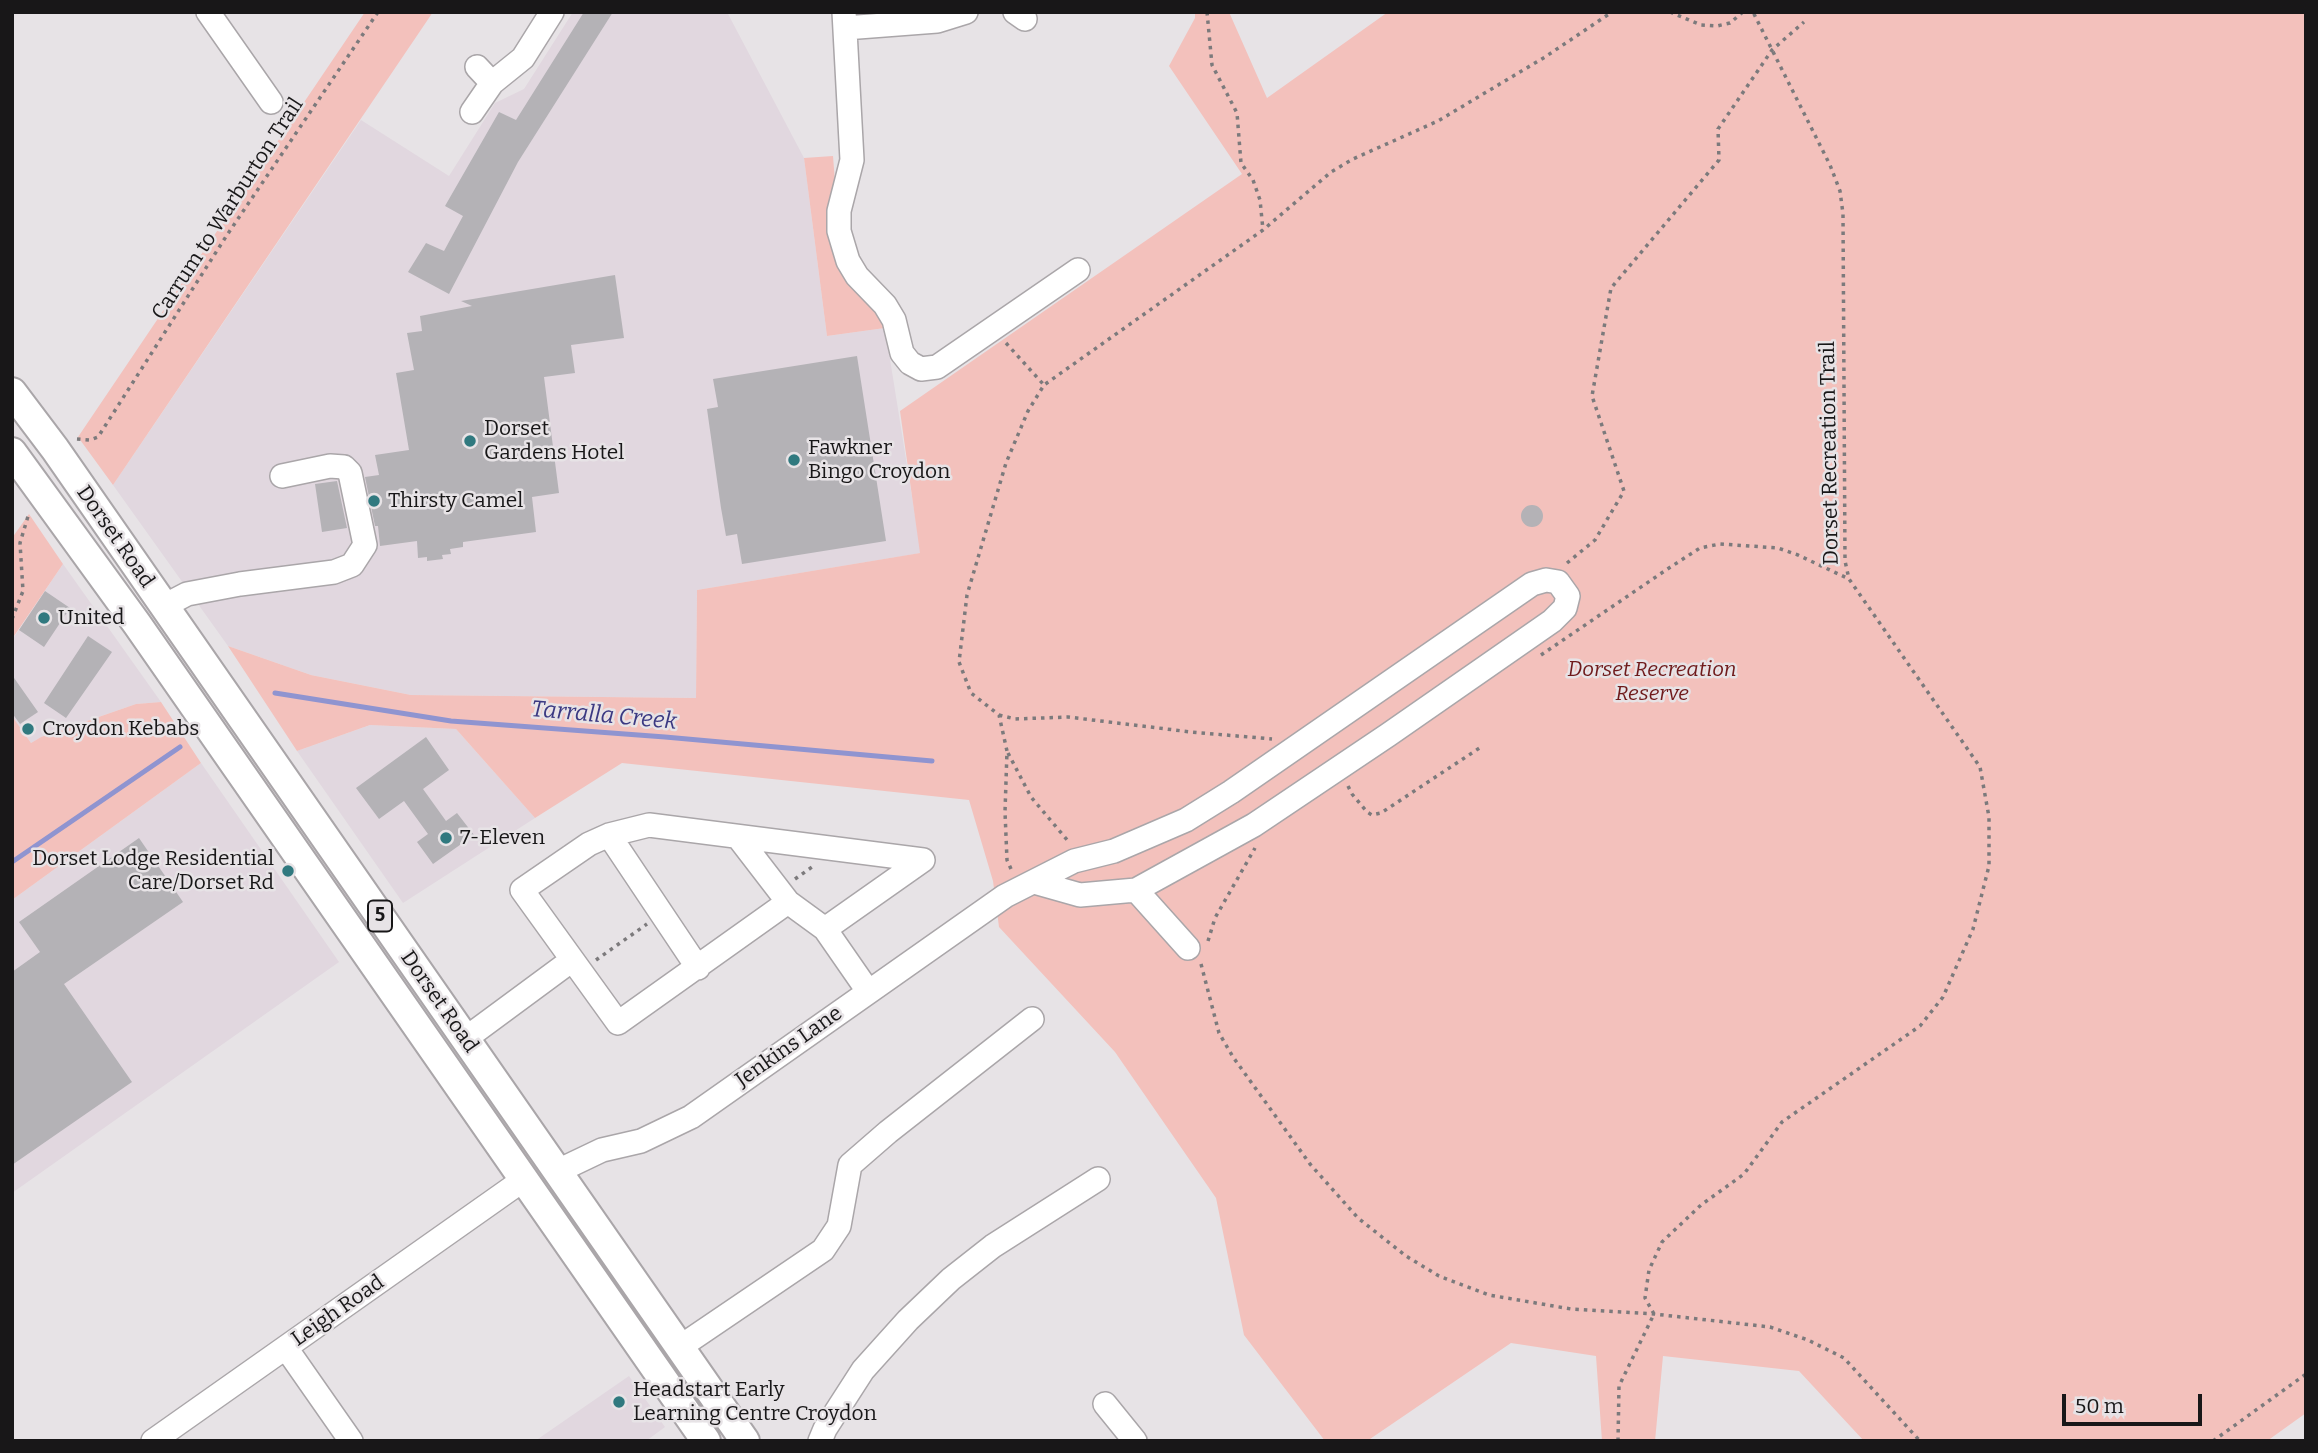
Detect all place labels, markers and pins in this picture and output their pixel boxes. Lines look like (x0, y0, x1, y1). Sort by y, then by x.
place label: Dorset Gardens Hotel (484, 416, 624, 466)
marker: Dorset Gardens Hotel (462, 433, 478, 449)
place label: Fawkner Bingo Croydon (808, 435, 950, 485)
marker: Fawkner Bingo Croydon (786, 452, 802, 468)
place label: Thirsty Camel (388, 488, 523, 514)
marker: Thirsty Camel (366, 493, 382, 509)
place label: United (58, 605, 125, 631)
marker: United (36, 610, 52, 626)
place label: Croydon Kebabs (42, 716, 199, 742)
marker: Croydon Kebabs (20, 721, 36, 737)
place label: 7-Eleven (460, 825, 545, 851)
marker: 7-Eleven (438, 830, 454, 846)
place label: Dorset Lodge Residential Care/Dorset Rd (32, 846, 274, 896)
marker: Dorset Lodge Residential Care/Dorset Rd (280, 863, 296, 879)
place label: Headstart Early Learning Centre Croydon (633, 1377, 877, 1427)
marker: Headstart Early Learning Centre Croydon (611, 1394, 627, 1410)

